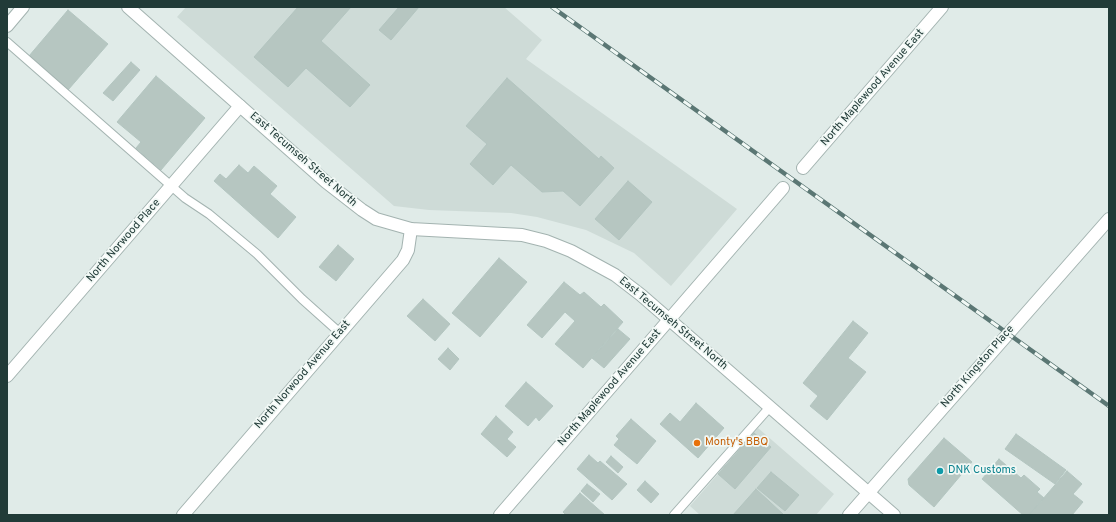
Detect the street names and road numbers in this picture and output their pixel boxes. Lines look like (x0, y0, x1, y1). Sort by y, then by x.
street label: North Maplewood Avenue East (819, 27, 927, 149)
street label: East Tecumseh Street North (247, 110, 359, 210)
street label: North Norwood Place (84, 197, 164, 285)
street label: East Tecumseh Street North (616, 275, 730, 373)
street label: North Norwood Avenue East (252, 318, 354, 432)
street label: North Kingston Place (939, 323, 1017, 411)
street label: North Maplewood Avenue East (556, 327, 664, 449)

